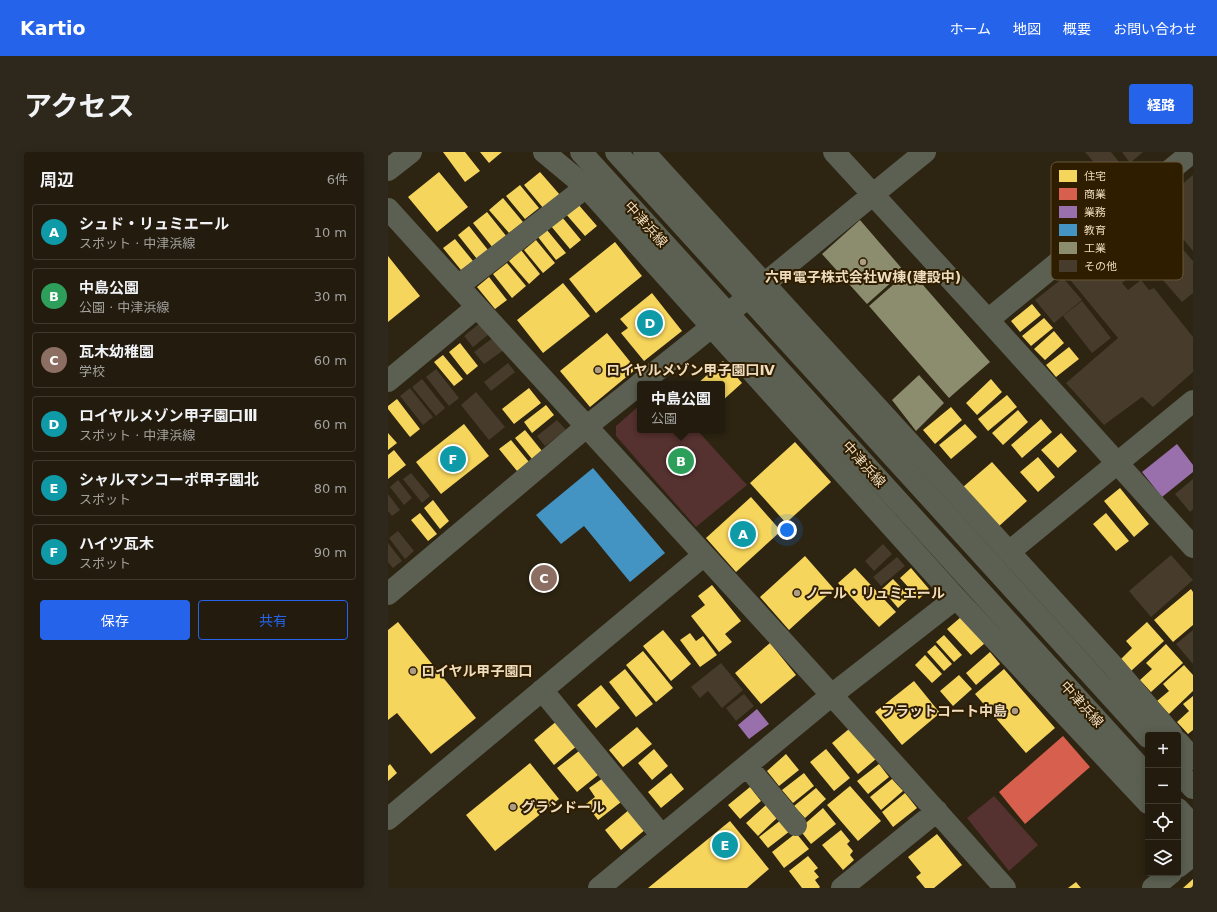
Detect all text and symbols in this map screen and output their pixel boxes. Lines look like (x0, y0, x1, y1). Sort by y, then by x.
text: Kartio (20, 17, 86, 39)
text: ホーム (949, 21, 991, 37)
text: 地図 (1013, 21, 1041, 37)
text: 概要 (1063, 21, 1091, 37)
text: お問い合わせ (1113, 21, 1197, 37)
button: 経路 (1129, 84, 1193, 124)
text: アクセス (24, 90, 135, 123)
legend (1051, 162, 1183, 280)
text: 周辺 (40, 170, 74, 190)
text: 住宅 (1084, 170, 1106, 183)
text: 6件 (327, 172, 348, 187)
text: 商業 (1084, 188, 1106, 201)
street label: 中津浜線 (621, 198, 671, 250)
text: 業務 (1084, 206, 1106, 219)
text: シュド・リュミエール (79, 215, 229, 233)
text: 教育 (1084, 224, 1106, 237)
text: A (49, 225, 59, 240)
text: 10 m (314, 225, 347, 240)
text: スポット · 中津浜線 (79, 236, 195, 251)
text: 工業 (1084, 242, 1106, 255)
marker: 六甲電子株式会社W棟(建設中) (858, 257, 868, 267)
text: その他 (1084, 260, 1117, 273)
place label: 六甲電子株式会社W棟(建設中) (765, 269, 961, 285)
text: 中島公園 (79, 279, 139, 297)
text: B (49, 289, 59, 304)
text: 30 m (314, 289, 347, 304)
text: 公園 · 中津浜線 (79, 300, 169, 315)
pin: D (637, 308, 663, 338)
text: 瓦木幼稚園 (79, 343, 154, 361)
text: C (49, 353, 59, 368)
text: 60 m (314, 353, 347, 368)
place label: ロイヤルメゾン甲子園口Ⅳ (606, 362, 776, 378)
text: 学校 (79, 364, 105, 379)
marker: ロイヤルメゾン甲子園口Ⅳ (593, 365, 603, 375)
popup (637, 381, 725, 433)
text: 中島公園 (651, 390, 711, 408)
text: ロイヤルメゾン甲子園口Ⅲ (79, 407, 258, 425)
text: 公園 (651, 411, 677, 426)
text: D (49, 417, 59, 432)
text: 60 m (314, 417, 347, 432)
text: スポット · 中津浜線 (79, 428, 195, 443)
street label: 中津浜線 (839, 438, 889, 490)
pin: F (440, 444, 466, 474)
pin: B (668, 446, 694, 476)
text: シャルマンコーポ甲子園北 (79, 471, 259, 489)
text: E (50, 481, 58, 496)
text: 80 m (314, 481, 347, 496)
text: スポット (79, 492, 131, 507)
pin: A (730, 519, 756, 549)
your location (777, 520, 797, 540)
text: ハイツ瓦木 (79, 535, 154, 553)
text: F (50, 545, 58, 560)
text: 90 m (314, 545, 347, 560)
text: スポット (79, 556, 131, 571)
pin: C (531, 563, 557, 593)
place label: ノール・リュミエール (805, 585, 945, 601)
marker: ノール・リュミエール (792, 588, 802, 598)
button: 保存 (40, 600, 190, 640)
button: 共有 (198, 600, 348, 640)
place label: ロイヤル甲子園口 (421, 663, 533, 679)
marker: ロイヤル甲子園口 (408, 666, 418, 676)
street label: 中津浜線 (1057, 678, 1107, 730)
place label: フラットコート中島 (881, 703, 1007, 719)
marker: フラットコート中島 (1010, 706, 1020, 716)
map controls (1145, 732, 1181, 876)
button: + (1145, 732, 1181, 768)
button: − (1145, 768, 1181, 804)
place label: グランドール (521, 799, 605, 815)
marker: グランドール (508, 802, 518, 812)
button: locate (1145, 804, 1181, 840)
pin: E (712, 830, 738, 860)
button: layers (1145, 840, 1181, 876)

